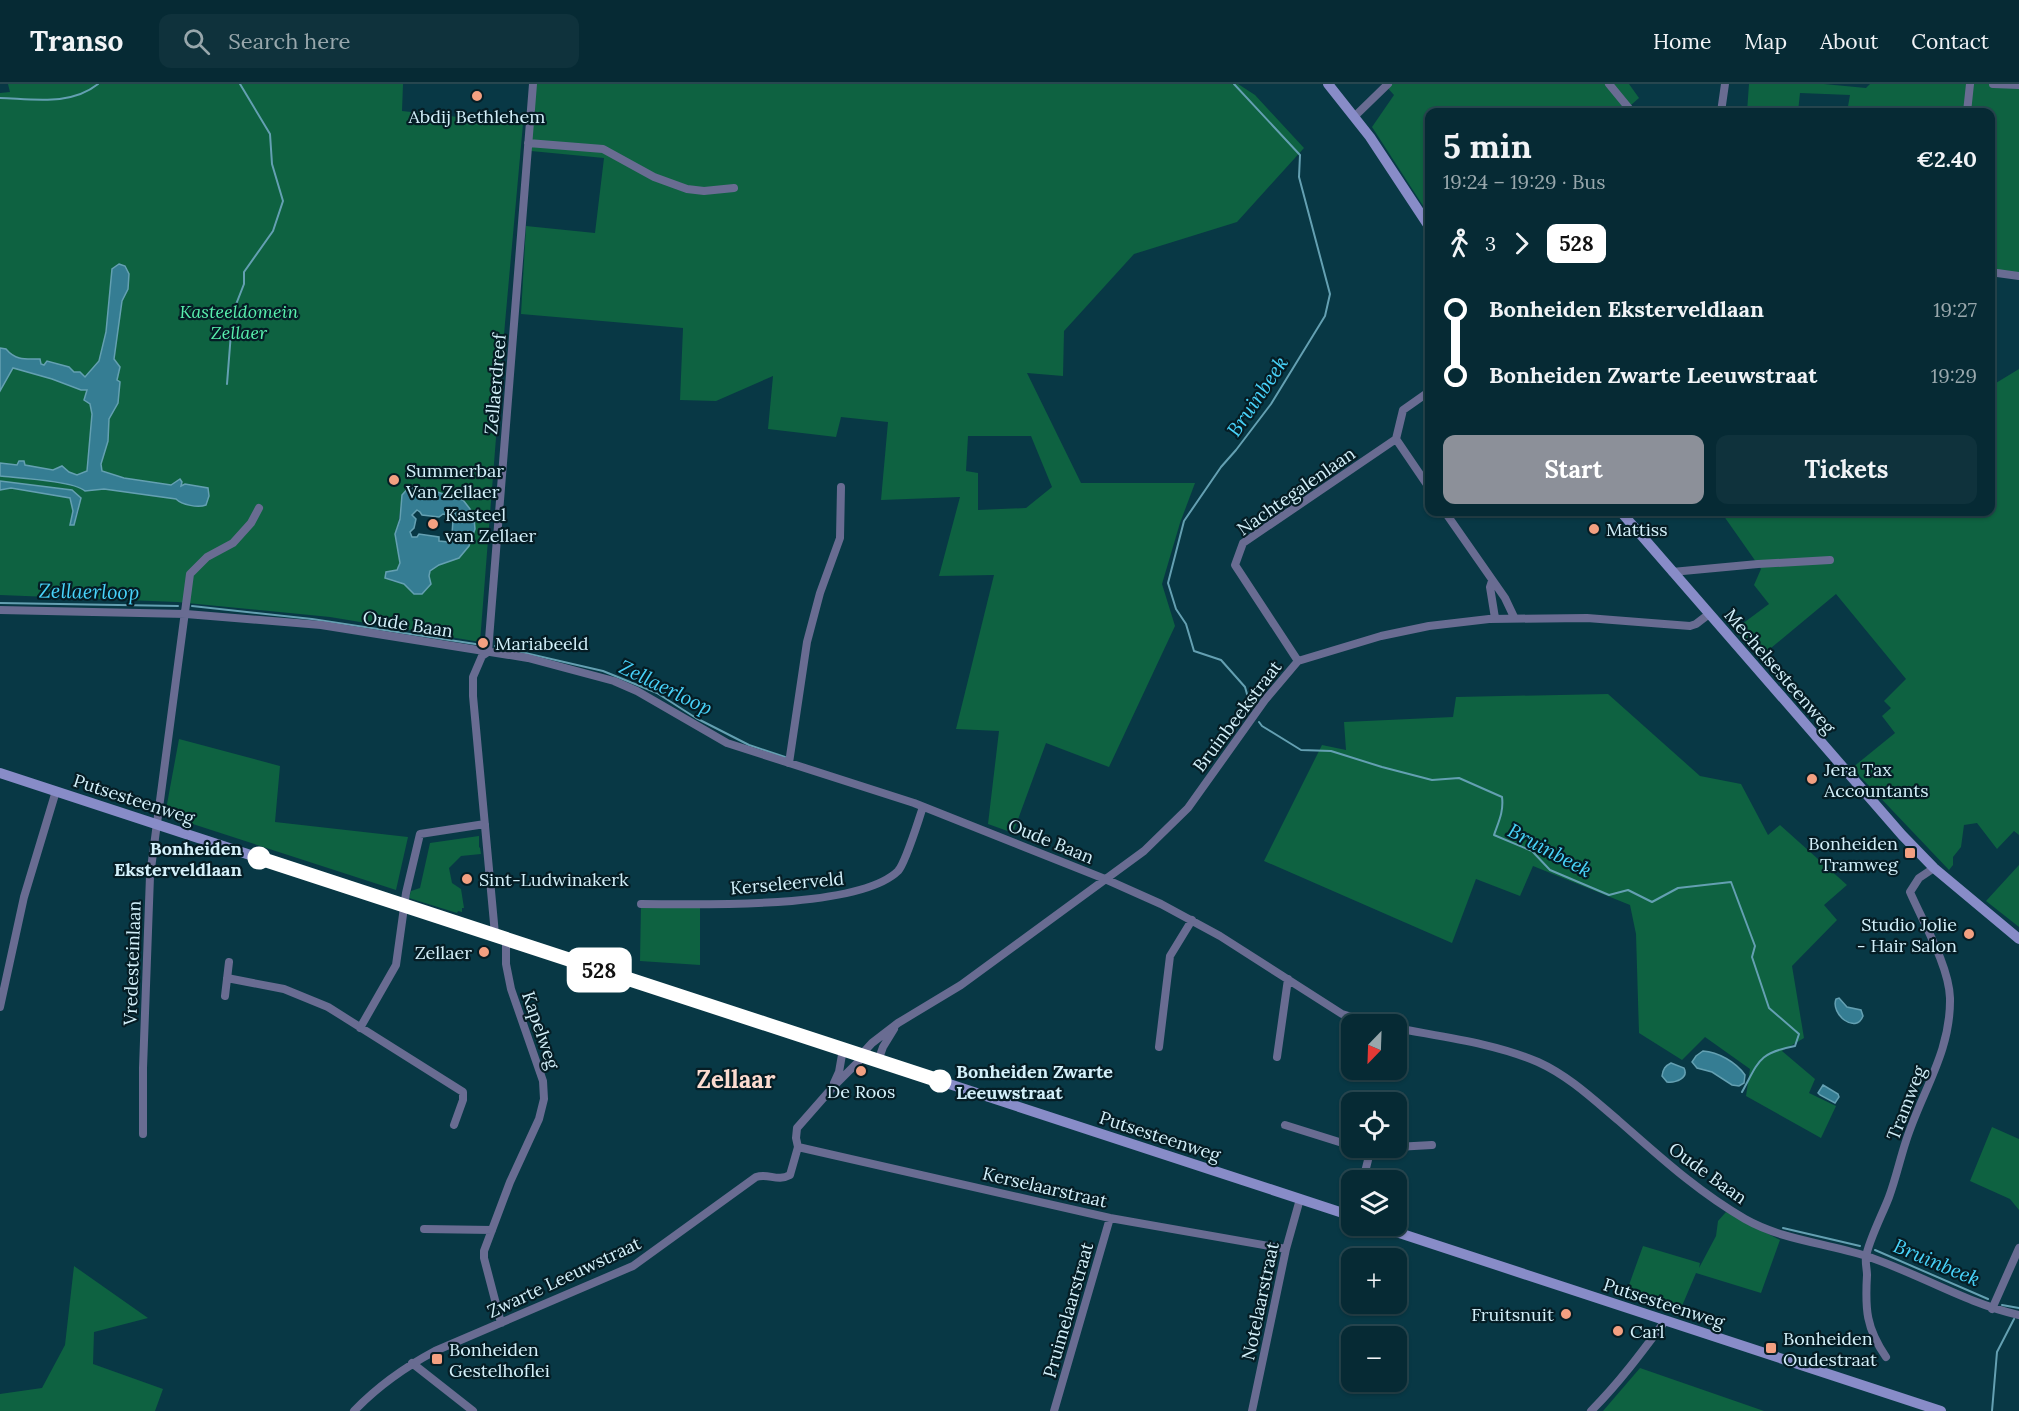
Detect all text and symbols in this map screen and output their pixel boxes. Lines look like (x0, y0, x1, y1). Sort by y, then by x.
search box (159, 14, 579, 68)
text: Transo (30, 23, 123, 59)
icon: search (180, 25, 213, 58)
text: Search here (228, 27, 351, 55)
text: Home (1653, 28, 1711, 55)
text: Map (1744, 28, 1787, 55)
text: About (1820, 28, 1878, 55)
text: Contact (1911, 28, 1989, 55)
marker: Abdij Bethlehem (470, 89, 484, 103)
place label: Abdij Bethlehem (408, 105, 545, 128)
text: 5 min (1443, 125, 1532, 167)
text: €2.40 (1916, 145, 1977, 173)
text: 19:24 – 19:29 · Bus (1443, 169, 1605, 194)
icon: walk (1443, 227, 1476, 260)
icon: forward (1505, 227, 1538, 260)
text: 528 (1559, 230, 1594, 257)
text: 3 (1485, 231, 1496, 256)
text: Bonheiden Eksterveldlaan (1489, 295, 1764, 323)
text: 19:27 (1933, 297, 1977, 322)
park label: Kasteeldomein Zellaer (180, 300, 298, 344)
street label: Zellaerdreef (479, 331, 511, 435)
water label: Bruinbeek (1221, 351, 1293, 441)
text: Bonheiden Zwarte Leeuwstraat (1489, 361, 1817, 389)
text: 19:29 (1931, 363, 1977, 388)
button: Start (1443, 435, 1704, 504)
button: Tickets (1716, 435, 1977, 504)
street label: Nachtegalenlaan (1232, 442, 1360, 540)
place label: Summerbar Van Zellaer (405, 459, 504, 503)
marker: Summerbar Van Zellaer (387, 473, 401, 487)
place label: Kasteel van Zellaer (445, 503, 536, 547)
marker: Kasteel van Zellaer (426, 517, 440, 531)
place label: Mattiss (1606, 518, 1668, 541)
marker: Mattiss (1587, 522, 1601, 536)
water label: Zellaerloop (39, 578, 139, 604)
street label: Mechelsesteenweg (1719, 604, 1841, 739)
street label: Oude Baan (361, 606, 455, 642)
place label: Mariabeeld (495, 632, 589, 655)
marker: Mariabeeld (476, 636, 490, 650)
water label: Zellaerloop (615, 654, 717, 720)
street label: Bruinbeekstraat (1188, 656, 1286, 776)
place label: Jera Tax Accountants (1823, 758, 1929, 802)
street label: Putsesteenweg (71, 769, 198, 830)
marker: Jera Tax Accountants (1805, 772, 1819, 786)
street label: Oude Baan (1005, 813, 1098, 869)
water label: Bruinbeek (1504, 817, 1596, 883)
place label: Bonheiden Tramweg (1808, 832, 1899, 876)
place label: Bonheiden Eksterveldlaan (114, 837, 243, 881)
marker: Bonheiden Tramweg (1903, 846, 1917, 860)
marker: Bonheiden Eksterveldlaan (248, 847, 270, 869)
street label: Kerseleerveld (729, 867, 845, 899)
place label: Sint-Ludwinakerk (479, 868, 629, 891)
marker: Sint-Ludwinakerk (460, 872, 474, 886)
street label: Vredesteinlaan (118, 900, 146, 1027)
place label: Studio Jolie - Hair Salon (1857, 913, 1957, 957)
marker: Studio Jolie - Hair Salon (1962, 927, 1976, 941)
place label: Zellaer (415, 941, 472, 964)
marker: Zellaer (477, 945, 491, 959)
line badge: 528 (564, 950, 634, 990)
text: 528 (582, 957, 616, 984)
street label: Kapelweg (517, 988, 565, 1073)
north arrow (1341, 1014, 1407, 1080)
map controls (1341, 1014, 1407, 1392)
place label: Bonheiden Zwarte Leeuwstraat (956, 1060, 1113, 1104)
street label: Tramweg (1881, 1061, 1931, 1144)
district label: Zellaar (697, 1064, 776, 1095)
marker: De Roos (854, 1064, 868, 1078)
marker: Bonheiden Zwarte Leeuwstraat (929, 1070, 951, 1092)
place label: De Roos (827, 1080, 895, 1103)
button: locate (1341, 1092, 1407, 1158)
street label: Putsesteenweg (1097, 1106, 1224, 1167)
street label: Oude Baan (1664, 1137, 1752, 1209)
street label: Kerselaarstraat (980, 1161, 1110, 1213)
button: layers (1341, 1170, 1407, 1236)
street label: Zwarte Leeuwstraat (483, 1231, 645, 1323)
water label: Bruinbeek (1890, 1233, 1984, 1291)
street label: Pruimelaarstraat (1038, 1240, 1098, 1380)
street label: Notelaarstraat (1236, 1240, 1284, 1362)
button: + (1341, 1248, 1407, 1314)
street label: Putsesteenweg (1601, 1273, 1728, 1334)
place label: Fruitsnuit (1471, 1303, 1554, 1326)
marker: Fruitsnuit (1559, 1307, 1573, 1321)
place label: Carl (1630, 1320, 1665, 1343)
marker: Carl (1611, 1324, 1625, 1338)
button: − (1341, 1326, 1407, 1392)
place label: Bonheiden Oudestraat (1783, 1327, 1877, 1371)
place label: Bonheiden Gestelhoflei (449, 1338, 550, 1382)
marker: Bonheiden Oudestraat (1764, 1341, 1778, 1355)
marker: Bonheiden Gestelhoflei (430, 1352, 444, 1366)

